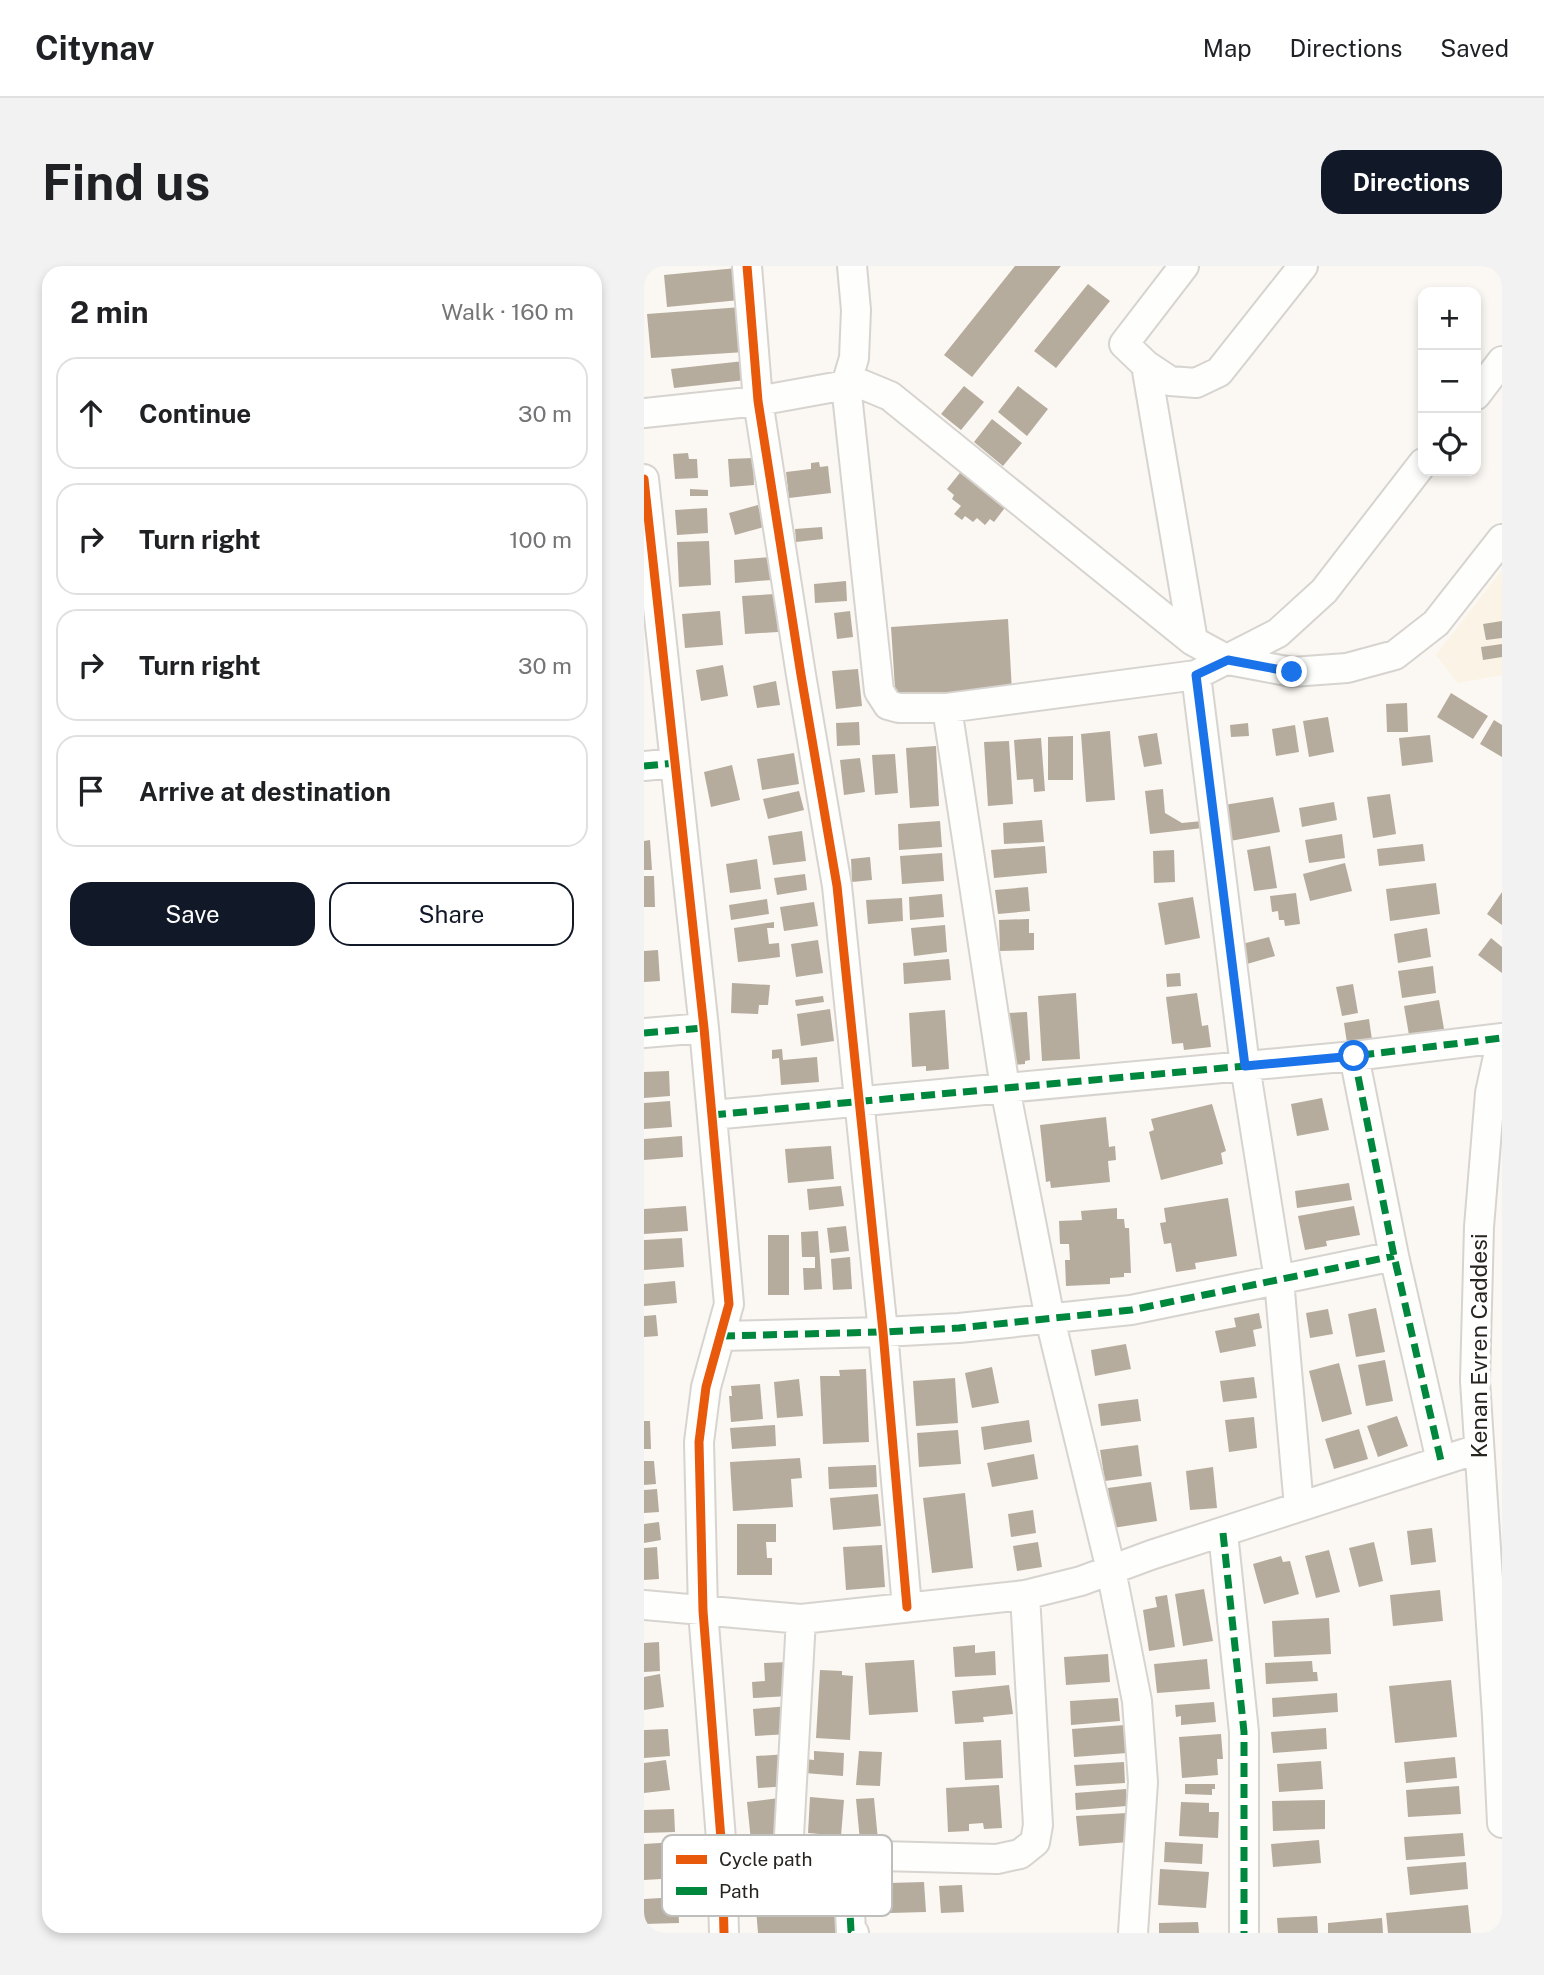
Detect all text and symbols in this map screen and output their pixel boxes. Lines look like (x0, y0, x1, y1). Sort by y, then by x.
text: Citynav (35, 29, 155, 67)
text: Map (1203, 34, 1252, 62)
text: Directions (1290, 34, 1402, 62)
text: Saved (1440, 34, 1509, 62)
button: Directions (1321, 150, 1502, 214)
text: Find us (42, 153, 210, 211)
map controls (1418, 287, 1481, 476)
button: + (1418, 287, 1481, 350)
text: 2 min (70, 294, 149, 330)
text: Walk · 160 m (441, 298, 574, 325)
button: − (1418, 350, 1481, 413)
icon: ahead (72, 394, 110, 432)
text: Continue (139, 398, 251, 429)
text: 30 m (518, 400, 572, 427)
button: locate (1418, 413, 1481, 476)
icon: right (72, 520, 110, 558)
text: Turn right (139, 524, 261, 555)
text: 100 m (509, 526, 572, 553)
icon: right (72, 646, 110, 684)
text: Turn right (139, 650, 261, 681)
text: 30 m (518, 652, 572, 679)
route end (1276, 656, 1307, 687)
icon: arrive (72, 772, 110, 810)
text: Arrive at destination (139, 776, 391, 807)
button: Save (70, 882, 315, 946)
button: Share (329, 882, 574, 946)
route start (1338, 1040, 1369, 1071)
street label: Kenan Evren Caddesi (1465, 1233, 1492, 1459)
legend (662, 1835, 892, 1916)
text: Cycle path (719, 1848, 812, 1870)
text: Path (719, 1880, 759, 1902)

